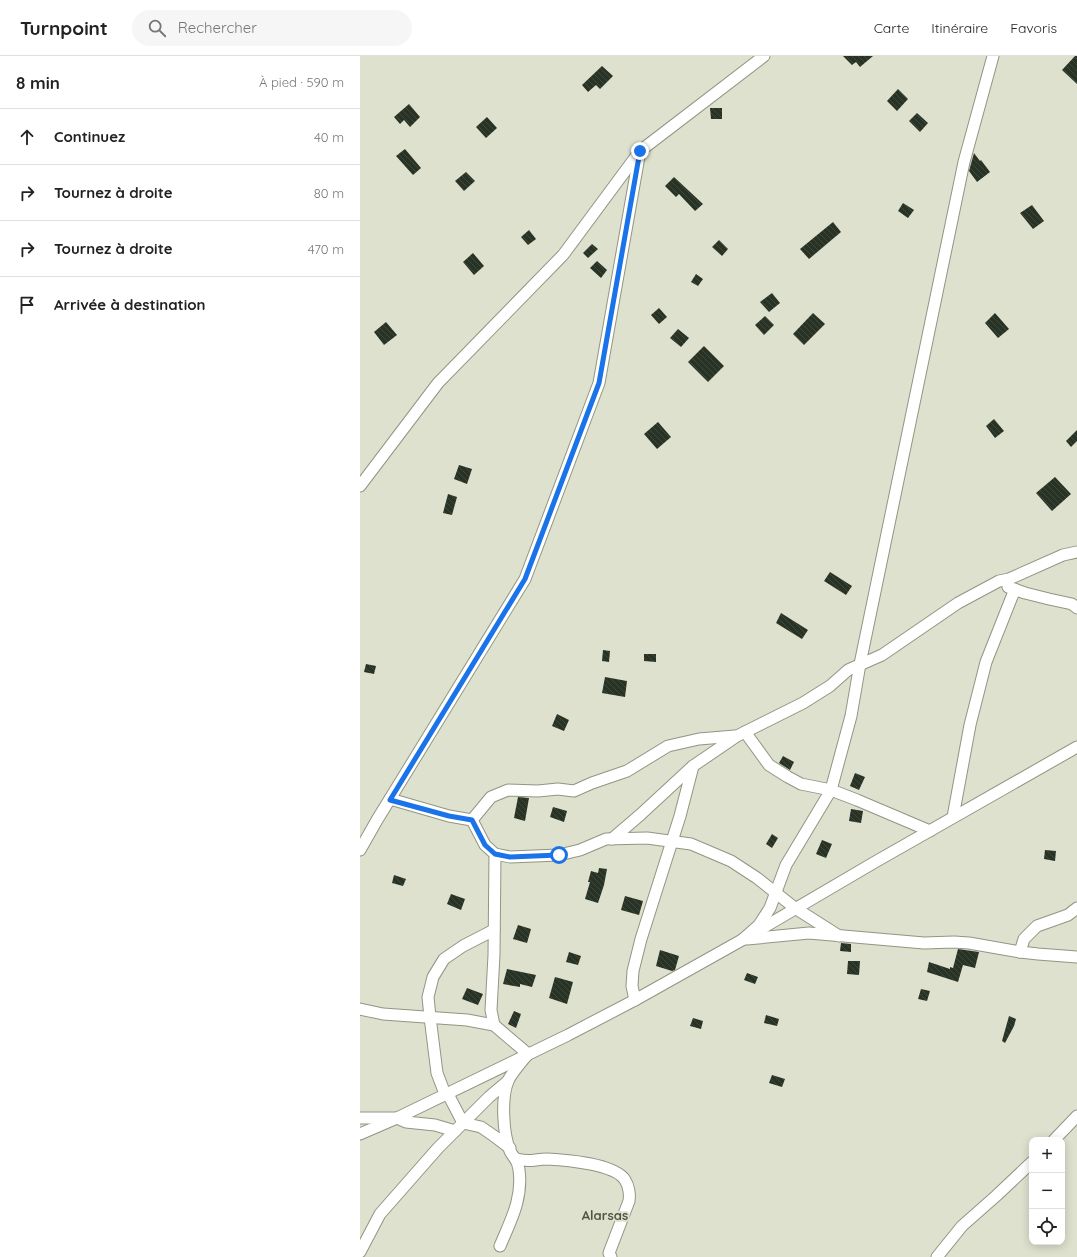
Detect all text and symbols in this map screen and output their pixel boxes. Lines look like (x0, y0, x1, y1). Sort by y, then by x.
search box (132, 10, 412, 46)
text: Turnpoint (20, 16, 108, 40)
icon: search (146, 17, 168, 39)
text: Rechercher (178, 18, 257, 37)
text: Carte (874, 19, 909, 37)
text: Itinéraire (931, 19, 988, 37)
text: Favoris (1010, 19, 1057, 37)
text: 8 min (16, 72, 60, 93)
text: À pied · 590 m (259, 74, 344, 90)
icon: ahead (16, 126, 38, 148)
text: Continuez (54, 127, 125, 146)
text: 40 m (314, 129, 344, 145)
route end (631, 142, 649, 160)
icon: right (16, 182, 38, 204)
text: Tournez à droite (54, 183, 173, 202)
text: 80 m (314, 185, 344, 201)
icon: right (16, 238, 38, 260)
text: Tournez à droite (54, 239, 173, 258)
text: 470 m (308, 241, 344, 257)
icon: arrive (16, 294, 38, 316)
text: Arrivée à destination (54, 295, 206, 314)
route start (550, 846, 568, 864)
map controls (1029, 1137, 1065, 1245)
button: + (1029, 1137, 1065, 1173)
button: − (1029, 1173, 1065, 1209)
district label: Alarsas (582, 1207, 628, 1223)
button: locate (1029, 1209, 1065, 1245)

